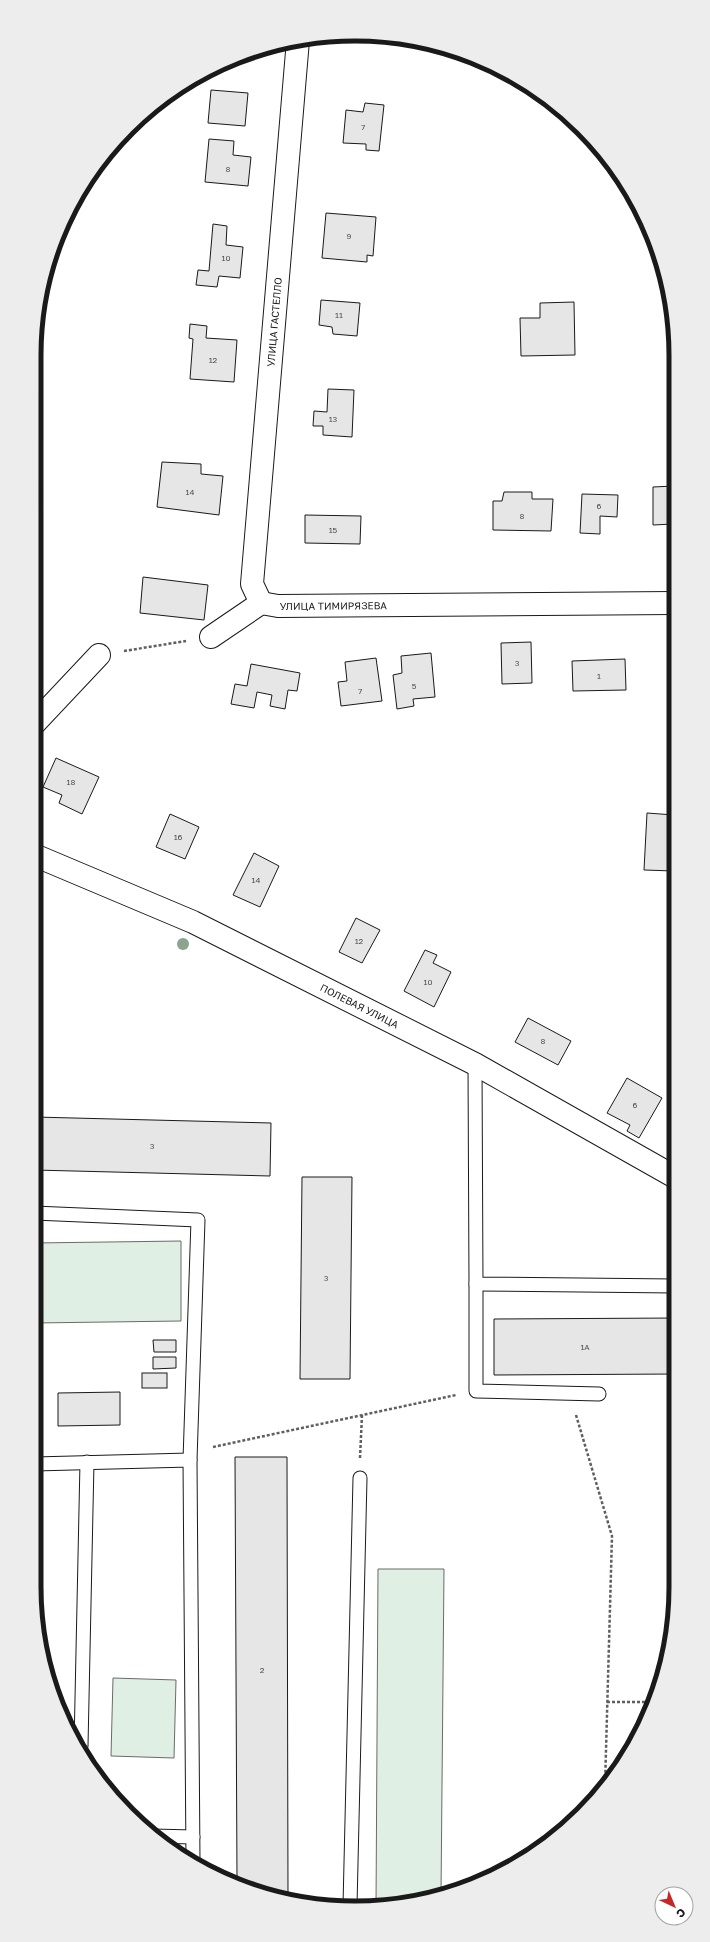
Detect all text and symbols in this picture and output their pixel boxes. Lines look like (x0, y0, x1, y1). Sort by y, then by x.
house number: 7 (361, 122, 365, 132)
house number: 8 (226, 164, 231, 174)
house number: 9 (347, 231, 352, 241)
house number: 10 (222, 253, 230, 263)
street label: УЛИЦА ГАСТЕЛЛО (264, 277, 284, 367)
house number: 11 (335, 310, 343, 320)
house number: 12 (209, 355, 218, 365)
house number: 13 (329, 414, 338, 424)
house number: 14 (186, 487, 194, 497)
house number: 6 (597, 501, 602, 511)
house number: 8 (520, 511, 525, 521)
house number: 15 (329, 525, 338, 535)
street label: УЛИЦА ТИМИРЯЗЕВА (280, 599, 387, 612)
house number: 3 (515, 658, 520, 668)
house number: 1 (597, 671, 601, 681)
house number: 5 (412, 681, 417, 691)
house number: 7 (358, 686, 362, 696)
house number: 18 (67, 777, 75, 787)
house number: 16 (174, 832, 183, 842)
house number: 14 (252, 875, 260, 885)
house number: 12 (355, 936, 364, 946)
house number: 10 (424, 977, 432, 987)
street label: ПОЛЕВАЯ УЛИЦА (318, 981, 401, 1031)
house number: 8 (541, 1036, 546, 1046)
house number: 6 (633, 1100, 638, 1110)
house number: 3 (150, 1141, 155, 1151)
house number: 3 (324, 1273, 329, 1283)
house number: 1А (580, 1342, 590, 1352)
house number: 2 (260, 1665, 265, 1675)
north arrow (654, 1886, 694, 1926)
text: С (674, 1906, 689, 1921)

